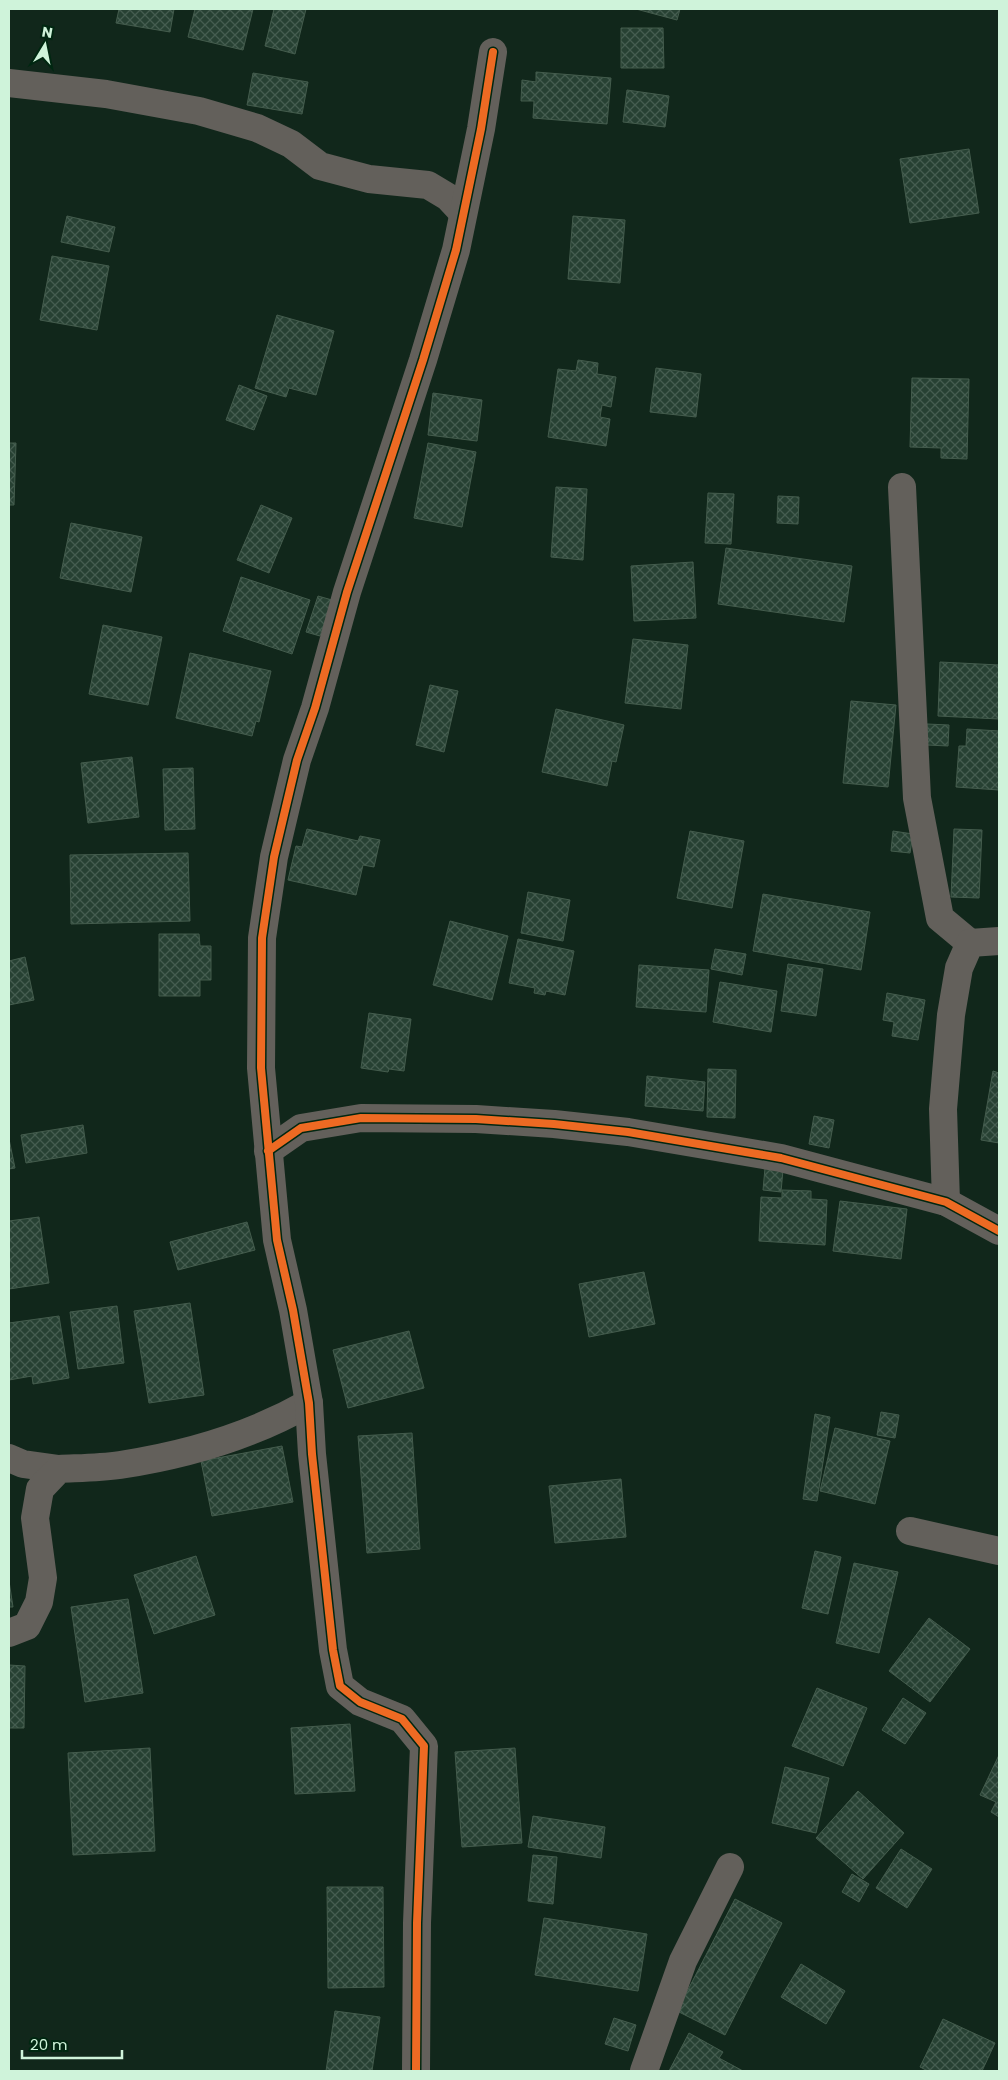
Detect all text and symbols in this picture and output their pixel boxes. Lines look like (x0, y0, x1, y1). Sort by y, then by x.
north arrow (20, 20, 70, 70)
text: N (40, 21, 54, 43)
scale bar (22, 2028, 122, 2060)
text: 20 m (30, 2034, 68, 2055)

